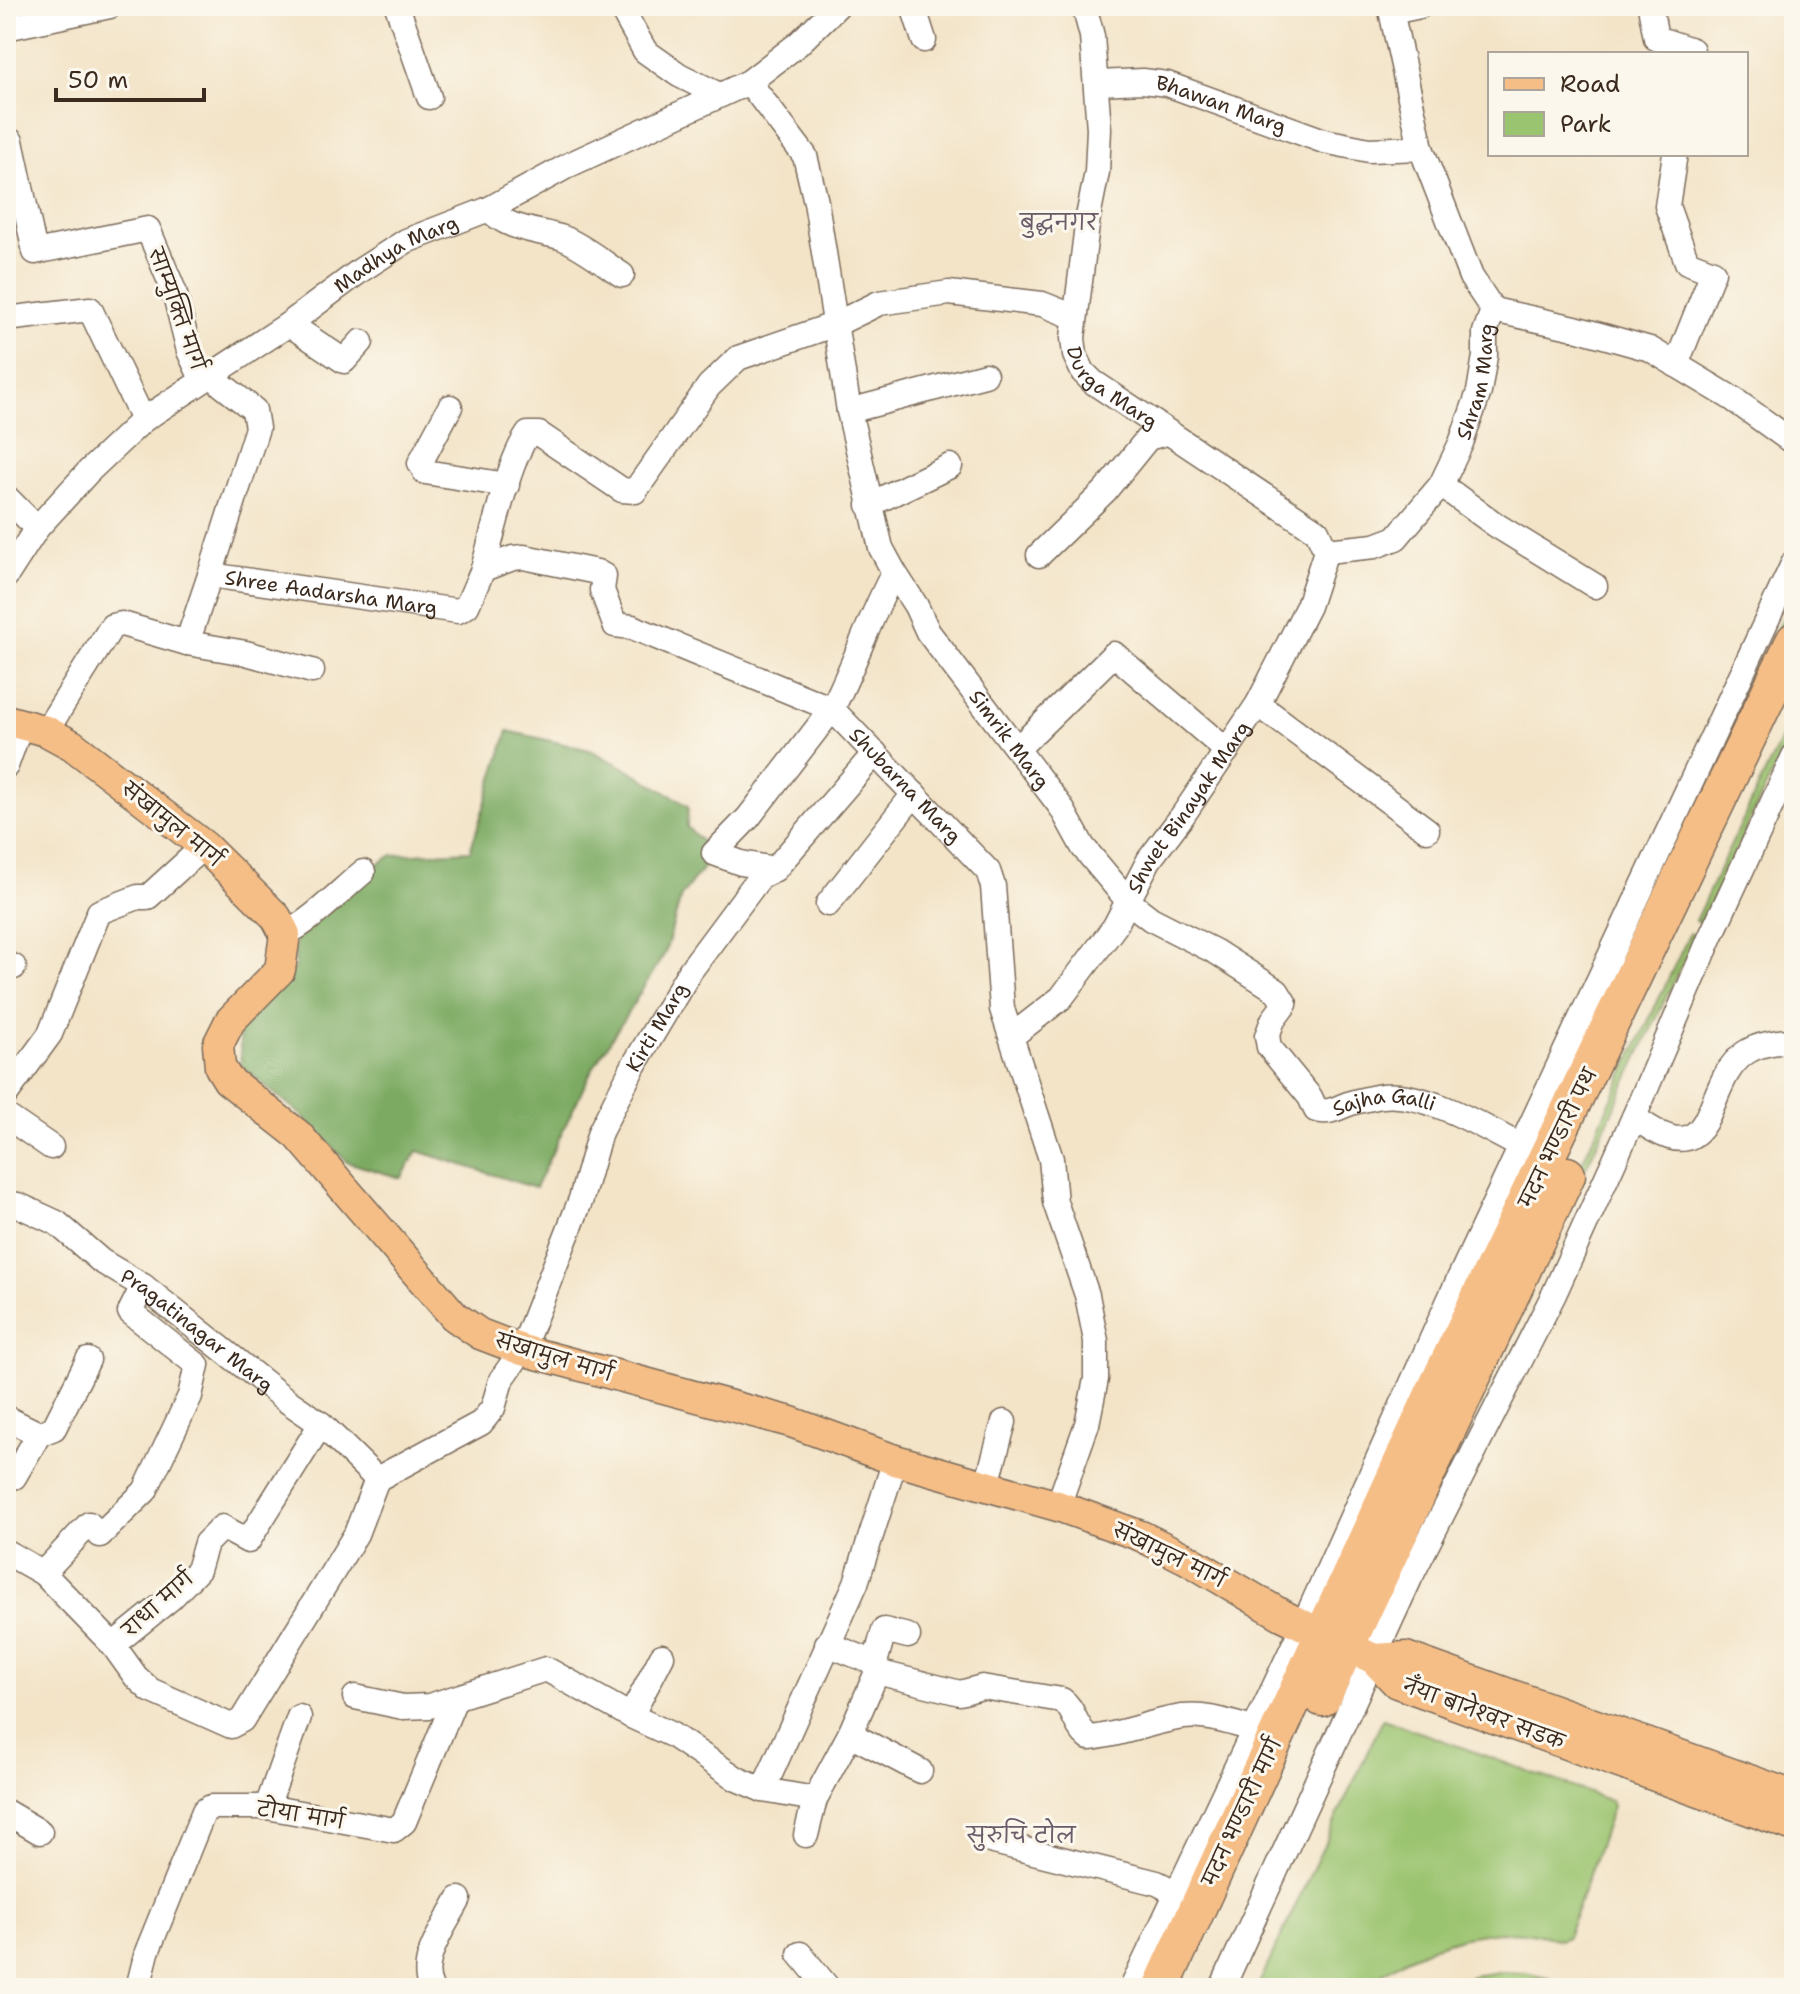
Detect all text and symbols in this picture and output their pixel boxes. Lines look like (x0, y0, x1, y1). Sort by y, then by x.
scale bar (56, 52, 204, 102)
legend (1488, 52, 1748, 156)
text: 50 m (68, 64, 128, 96)
text: Road (1560, 68, 1620, 100)
street label: Bhawan Marg (1155, 70, 1290, 139)
text: Park (1560, 108, 1612, 140)
district label: बुद्धनगर (1019, 208, 1099, 238)
street label: Madhya Marg (329, 209, 462, 299)
street label: साम्युक्ति मार्ग (142, 243, 213, 375)
street label: Shram Marg (1450, 319, 1501, 443)
street label: Durga Marg (1061, 345, 1163, 434)
street label: Shree Aadarsha Marg (223, 564, 439, 621)
street label: Simrik Marg (964, 685, 1056, 794)
street label: Shwet Binayak Marg (1121, 716, 1256, 898)
street label: Shubarna Marg (844, 722, 967, 849)
street label: संखामुल मार्ग (115, 774, 230, 875)
street label: Kirti Marg (620, 978, 693, 1077)
street label: मदन भण्डारी पथ (1511, 1062, 1603, 1213)
street label: Sajha Galli (1328, 1082, 1439, 1122)
street label: Pragatinagar Marg (116, 1263, 279, 1398)
street label: संखामुल मार्ग (491, 1325, 618, 1390)
street label: संखामुल मार्ग (1107, 1515, 1232, 1596)
street label: राधा मार्ग (115, 1563, 200, 1643)
street label: नँया बानेश्वर सडक (1399, 1670, 1571, 1756)
street label: मदन भण्डारी मार्ग (1194, 1732, 1288, 1891)
street label: टोया मार्ग (254, 1793, 348, 1835)
district label: सुरुचि टोल (966, 1818, 1077, 1851)

